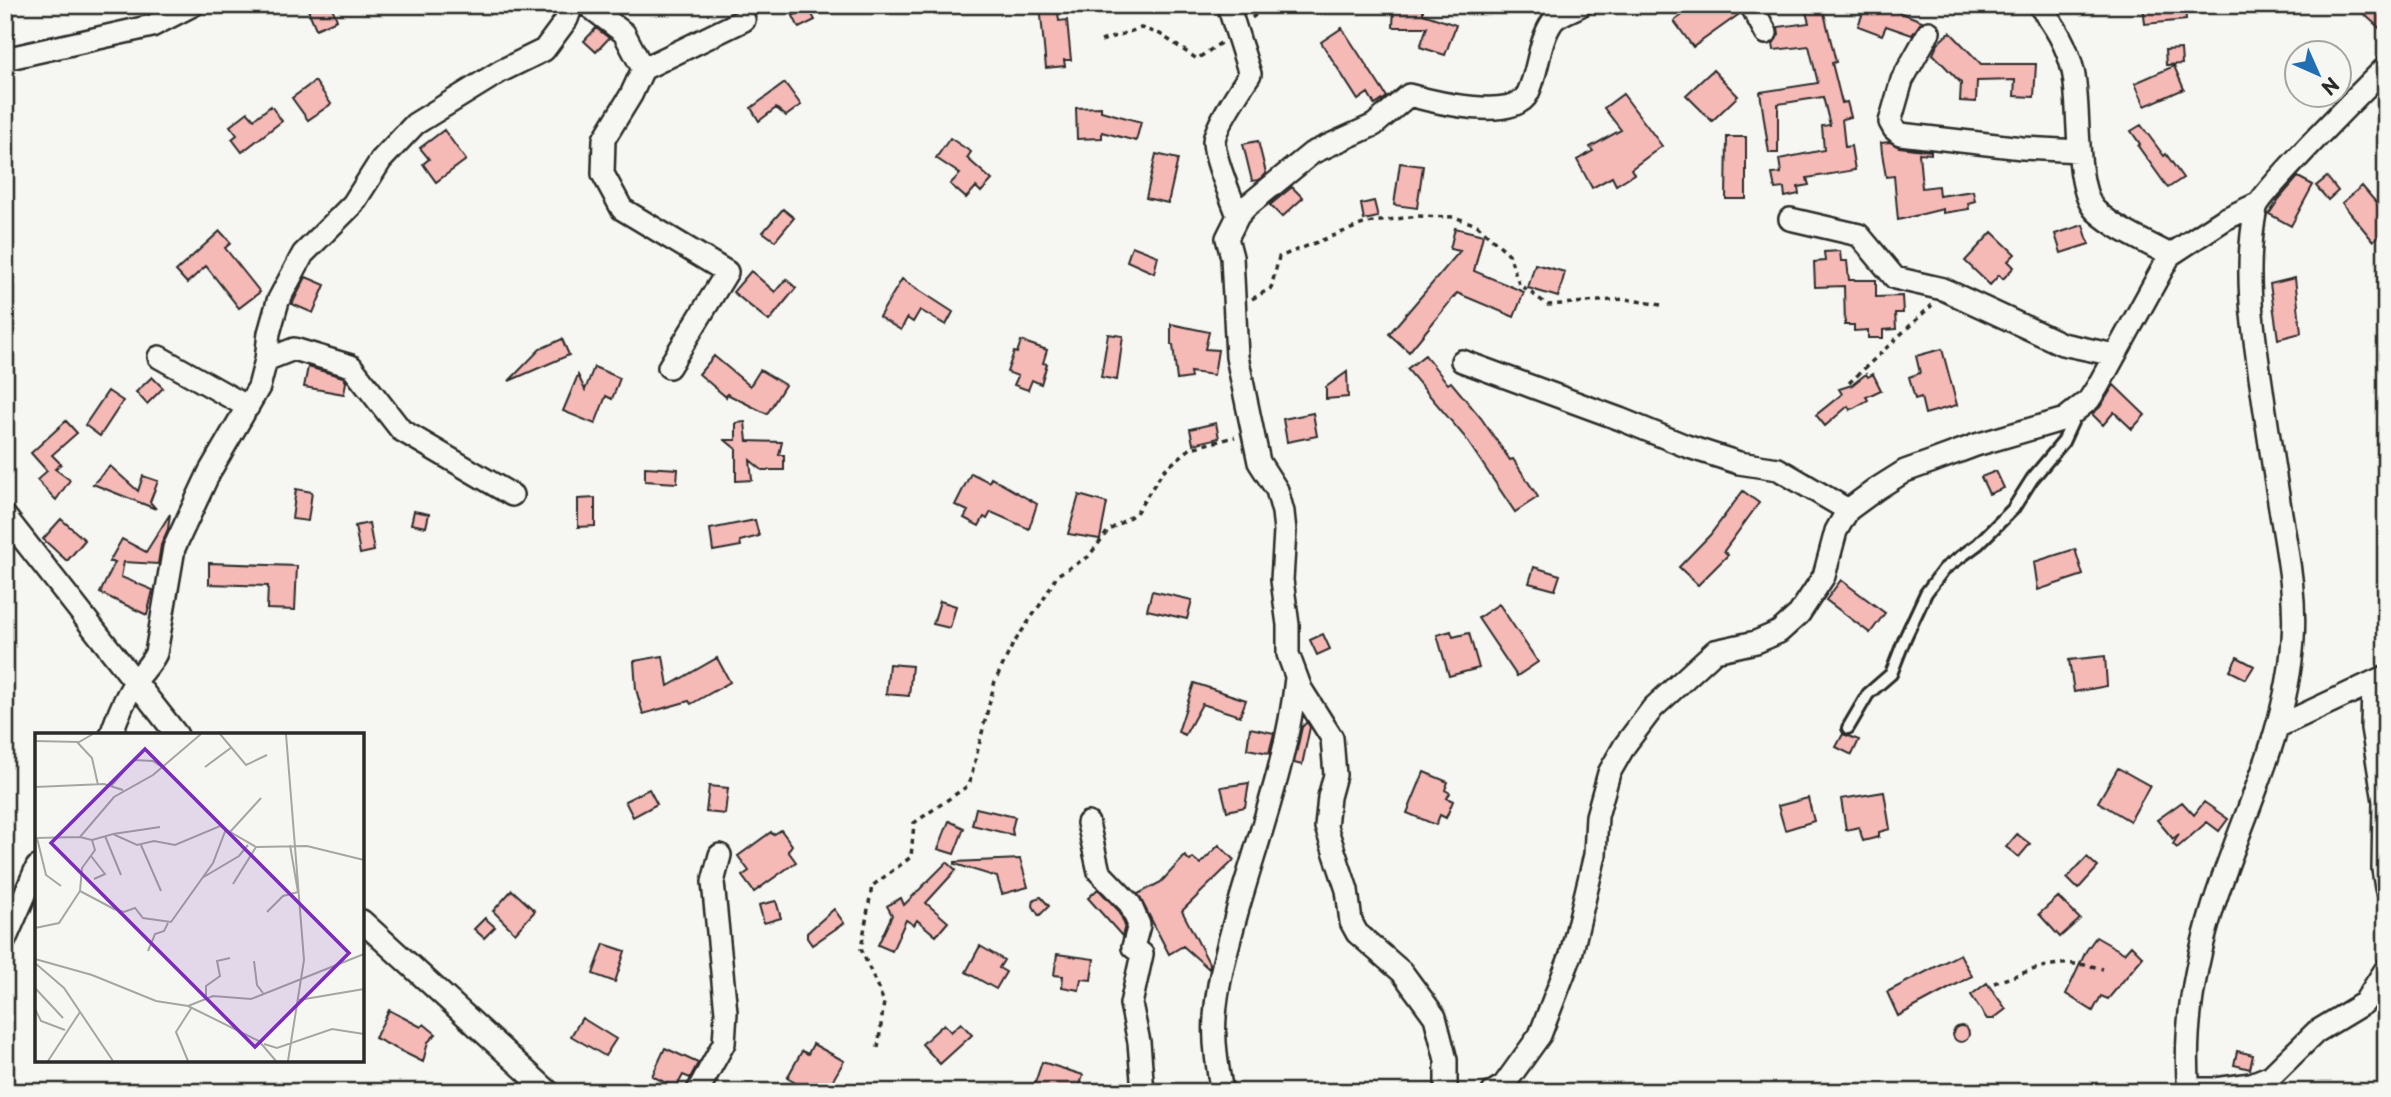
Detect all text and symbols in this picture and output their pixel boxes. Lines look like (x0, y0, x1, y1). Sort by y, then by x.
north arrow (2282, 38, 2352, 108)
text: N (2316, 72, 2346, 102)
inset map (35, 733, 364, 1062)

